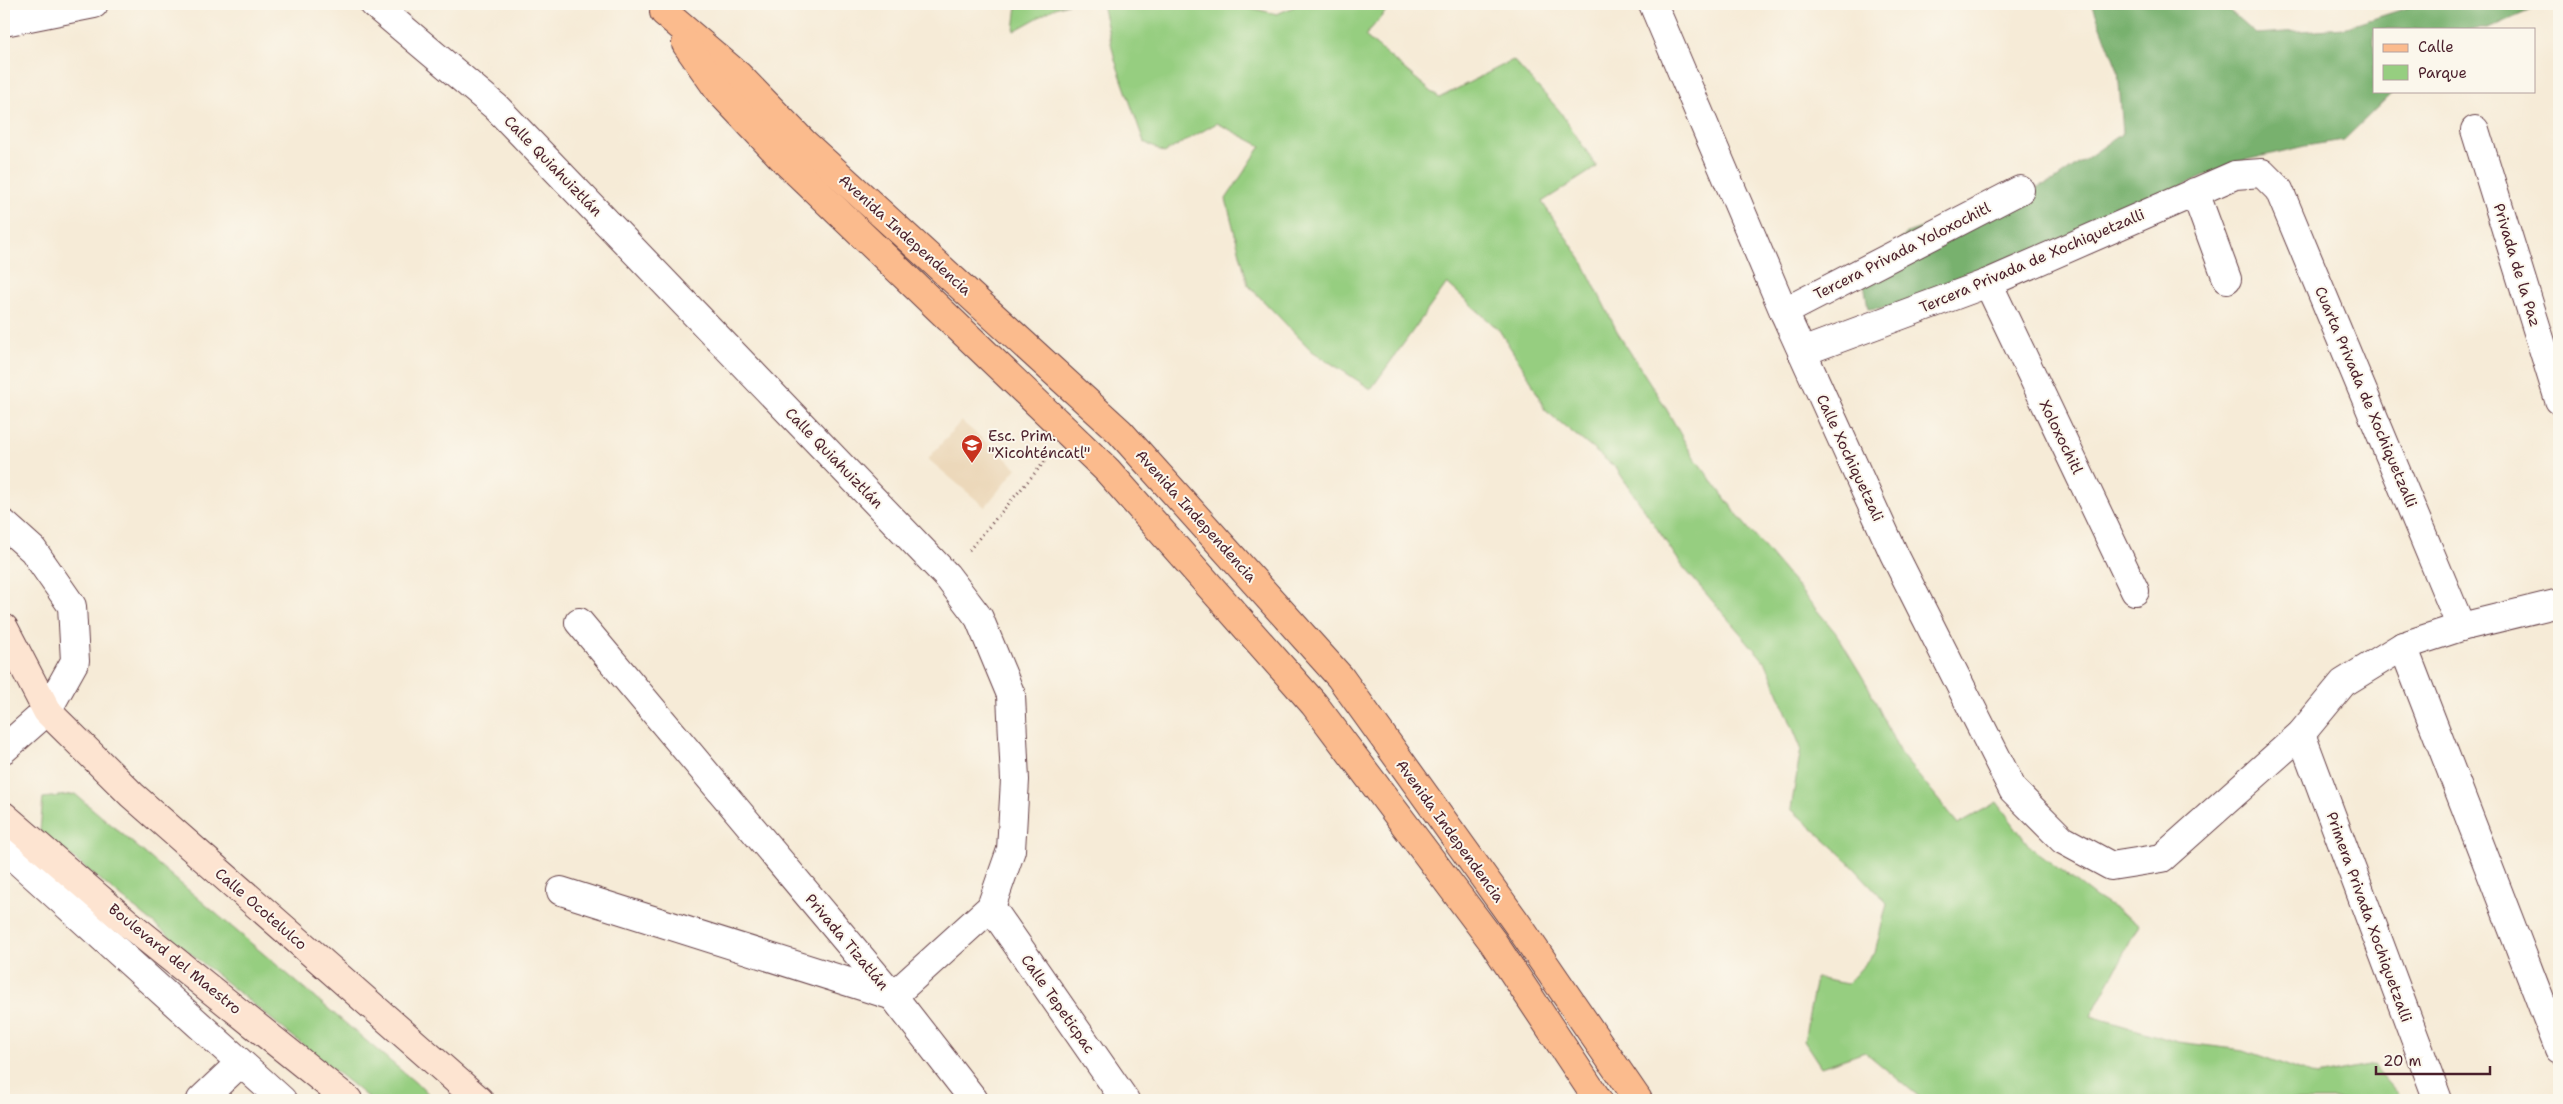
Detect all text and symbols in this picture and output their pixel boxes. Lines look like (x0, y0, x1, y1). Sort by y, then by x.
legend (2373, 28, 2536, 92)
text: Calle (2418, 37, 2454, 57)
text: Parque (2418, 63, 2467, 83)
street label: Calle Quiahuiztlán (500, 111, 606, 221)
street label: Avenida Independencia (834, 170, 976, 300)
street label: Tercera Privada Yoloxochitl (1810, 197, 1994, 304)
street label: Privada de la Paz (2489, 201, 2545, 329)
street label: Tercera Privada de Xochiquetzalli (1916, 204, 2148, 318)
street label: Cuarta Privada de Xochiquetzalli (2310, 283, 2422, 511)
street label: Calle Xochiquetzali (1812, 391, 1888, 525)
street label: Xoloxochitl (2035, 397, 2088, 478)
street label: Calle Quiahuiztlán (781, 403, 887, 513)
place label: Esc. Prim. "Xicohténcatl" (988, 426, 1091, 463)
school or university icon: Esc. Prim. "Xicohténcatl" (960, 433, 984, 464)
street label: Avenida Independencia (1131, 445, 1261, 587)
street label: Avenida Independencia (1391, 756, 1509, 907)
street label: Primera Privada Xochiquetzalli (2322, 809, 2416, 1025)
street label: Calle Ocotelulco (211, 863, 311, 955)
street label: Privada Tizatlán (801, 890, 893, 994)
street label: Boulevard del Maestro (104, 899, 246, 1019)
street label: Calle Tepeticpac (1016, 951, 1100, 1057)
scale bar (2376, 1044, 2489, 1076)
text: 20 m (2383, 1051, 2422, 1071)

